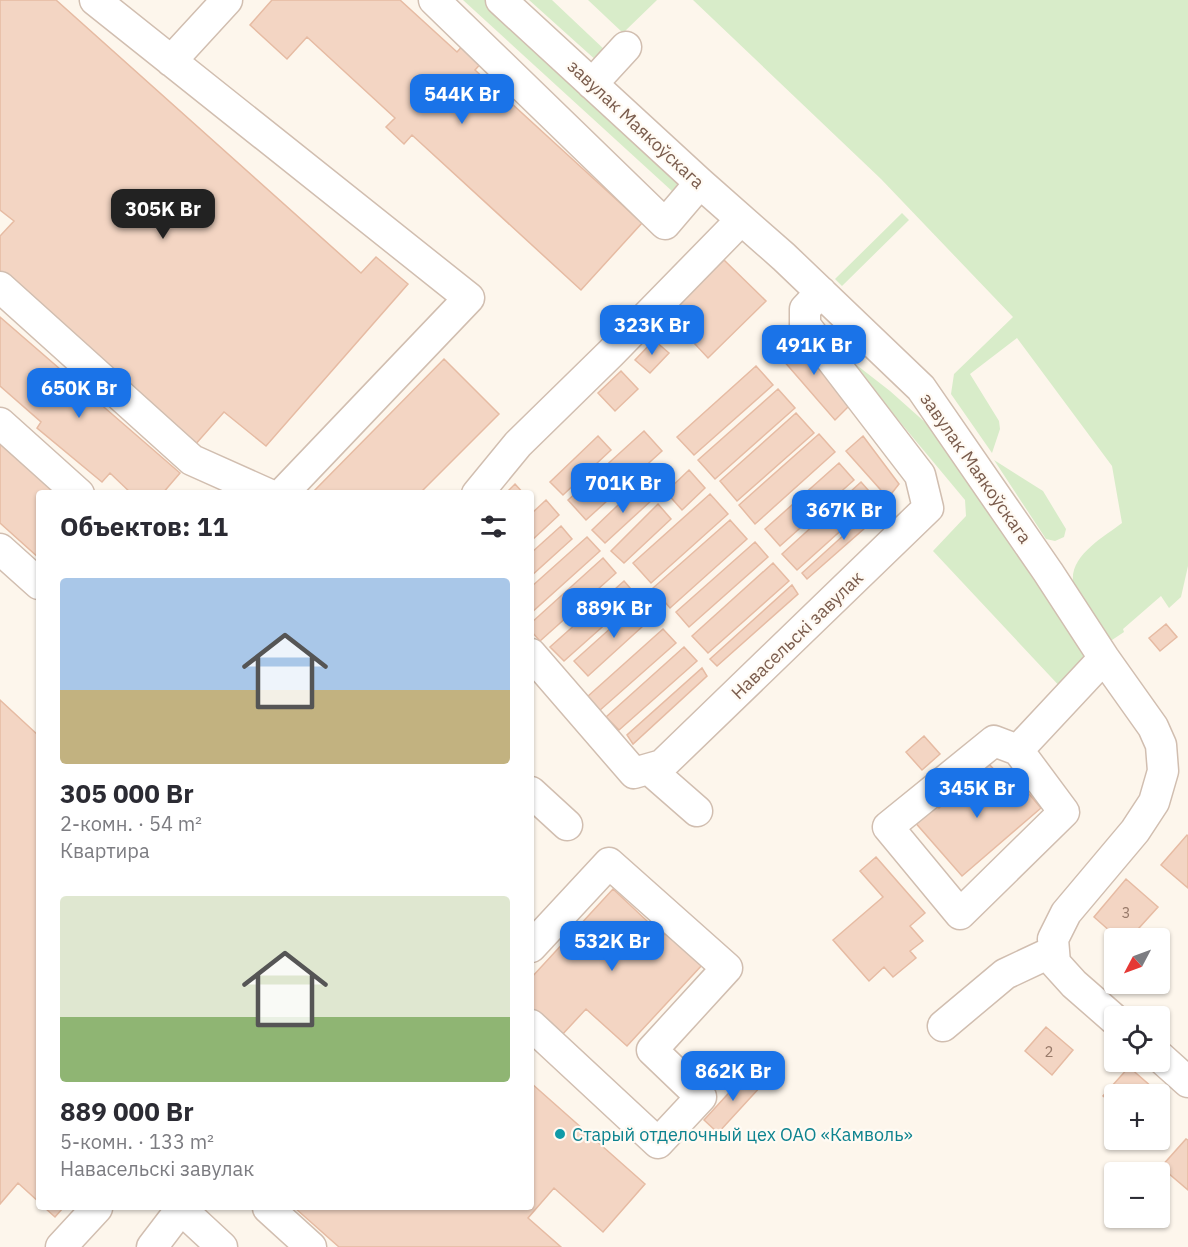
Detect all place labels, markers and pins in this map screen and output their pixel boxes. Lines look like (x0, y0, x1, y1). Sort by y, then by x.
pin: 544K Br (407, 74, 517, 125)
pin: 305K Br (108, 189, 218, 240)
pin: 323K Br (597, 305, 707, 356)
pin: 491K Br (759, 325, 869, 376)
pin: 650K Br (24, 368, 134, 419)
pin: 701K Br (568, 463, 678, 514)
pin: 367K Br (789, 490, 899, 541)
pin: 889K Br (559, 588, 669, 639)
pin: 345K Br (922, 768, 1032, 819)
pin: 532K Br (557, 921, 667, 972)
pin: 862K Br (678, 1051, 788, 1102)
place label: Старый отделочный цех ОАО «Камволь» (572, 1123, 913, 1146)
marker: Старый отделочный цех ОАО «Камволь» (553, 1127, 567, 1141)

